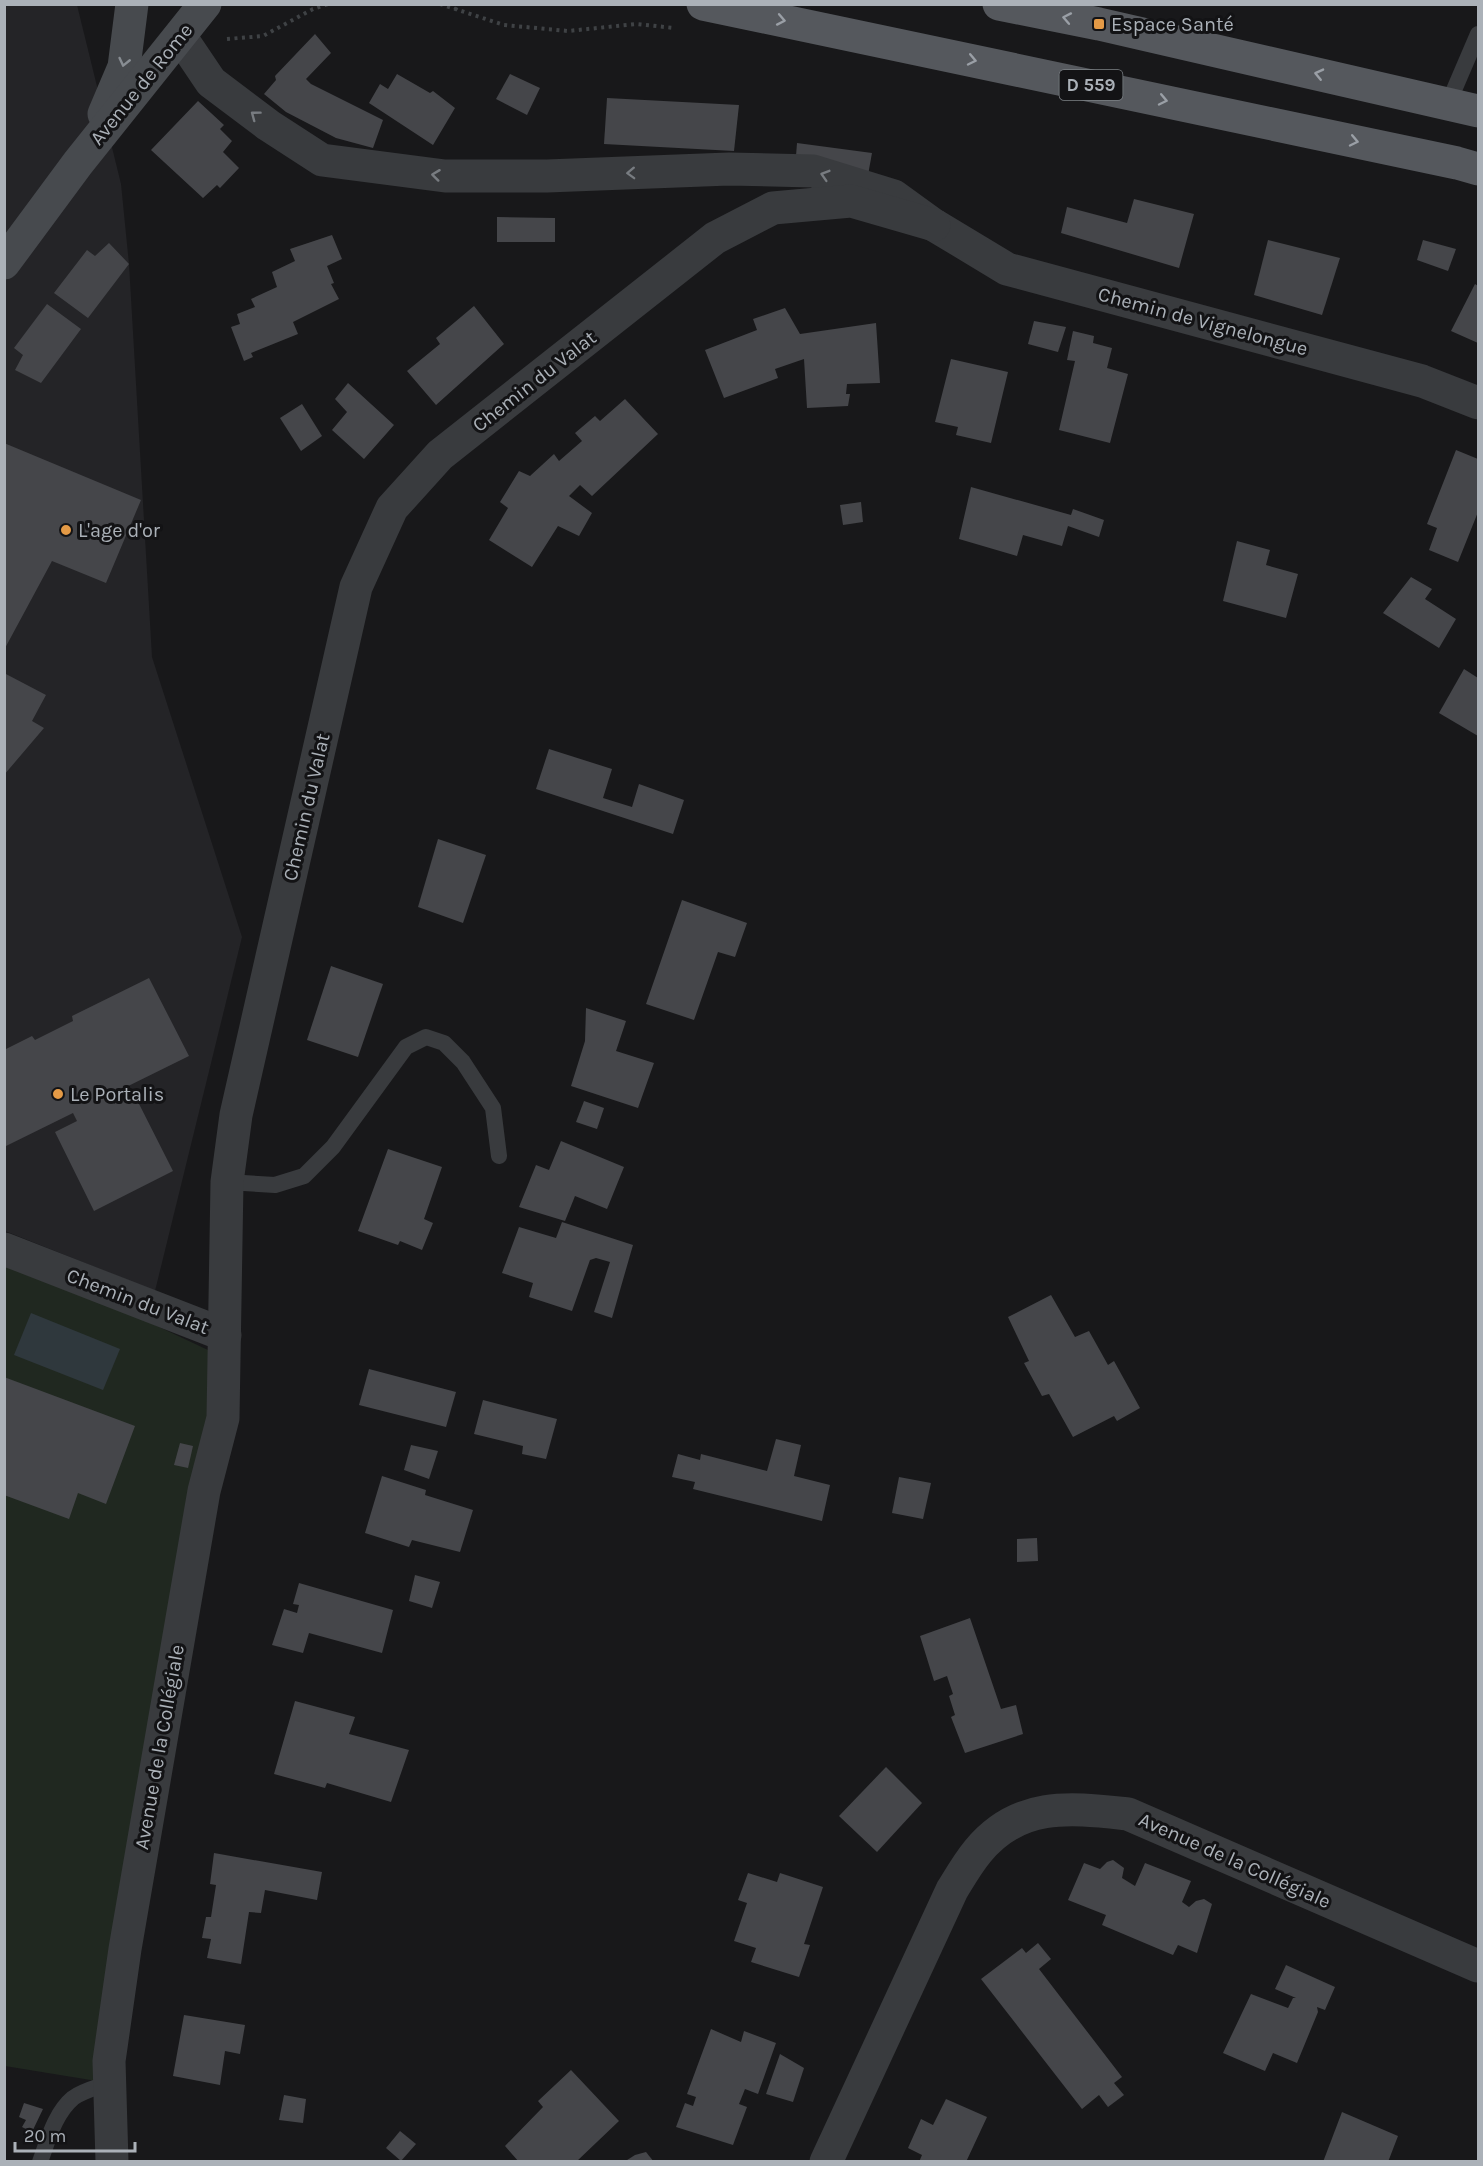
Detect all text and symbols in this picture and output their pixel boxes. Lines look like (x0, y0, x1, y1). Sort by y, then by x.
one-way arrow (1063, 12, 1073, 25)
one-way arrow (776, 13, 786, 26)
place label: Espace Santé (1111, 13, 1234, 36)
marker: Espace Santé (1092, 17, 1106, 31)
street label: Avenue de Rome (85, 19, 197, 150)
one-way arrow (967, 53, 977, 66)
one-way arrow (118, 57, 131, 67)
one-way arrow (1314, 69, 1324, 82)
road number: D 559 (1060, 70, 1122, 100)
one-way arrow (1158, 93, 1168, 106)
one-way arrow (251, 112, 262, 123)
one-way arrow (1348, 134, 1358, 147)
one-way arrow (626, 167, 635, 179)
one-way arrow (431, 169, 440, 182)
one-way arrow (820, 170, 831, 182)
street label: Chemin de Vignelongue (1096, 282, 1310, 361)
street label: Chemin du Valat (468, 326, 601, 437)
place label: L'age d'or (78, 519, 161, 542)
marker: L'age d'or (59, 523, 73, 537)
street label: Chemin du Valat (278, 731, 335, 883)
place label: Le Portalis (70, 1083, 164, 1106)
marker: Le Portalis (51, 1087, 65, 1101)
street label: Chemin du Valat (63, 1264, 213, 1339)
street label: Avenue de la Collégiale (130, 1643, 189, 1851)
street label: Avenue de la Collégiale (1135, 1808, 1334, 1913)
scale bar (15, 2115, 135, 2153)
text: 20 m (24, 2125, 66, 2147)

